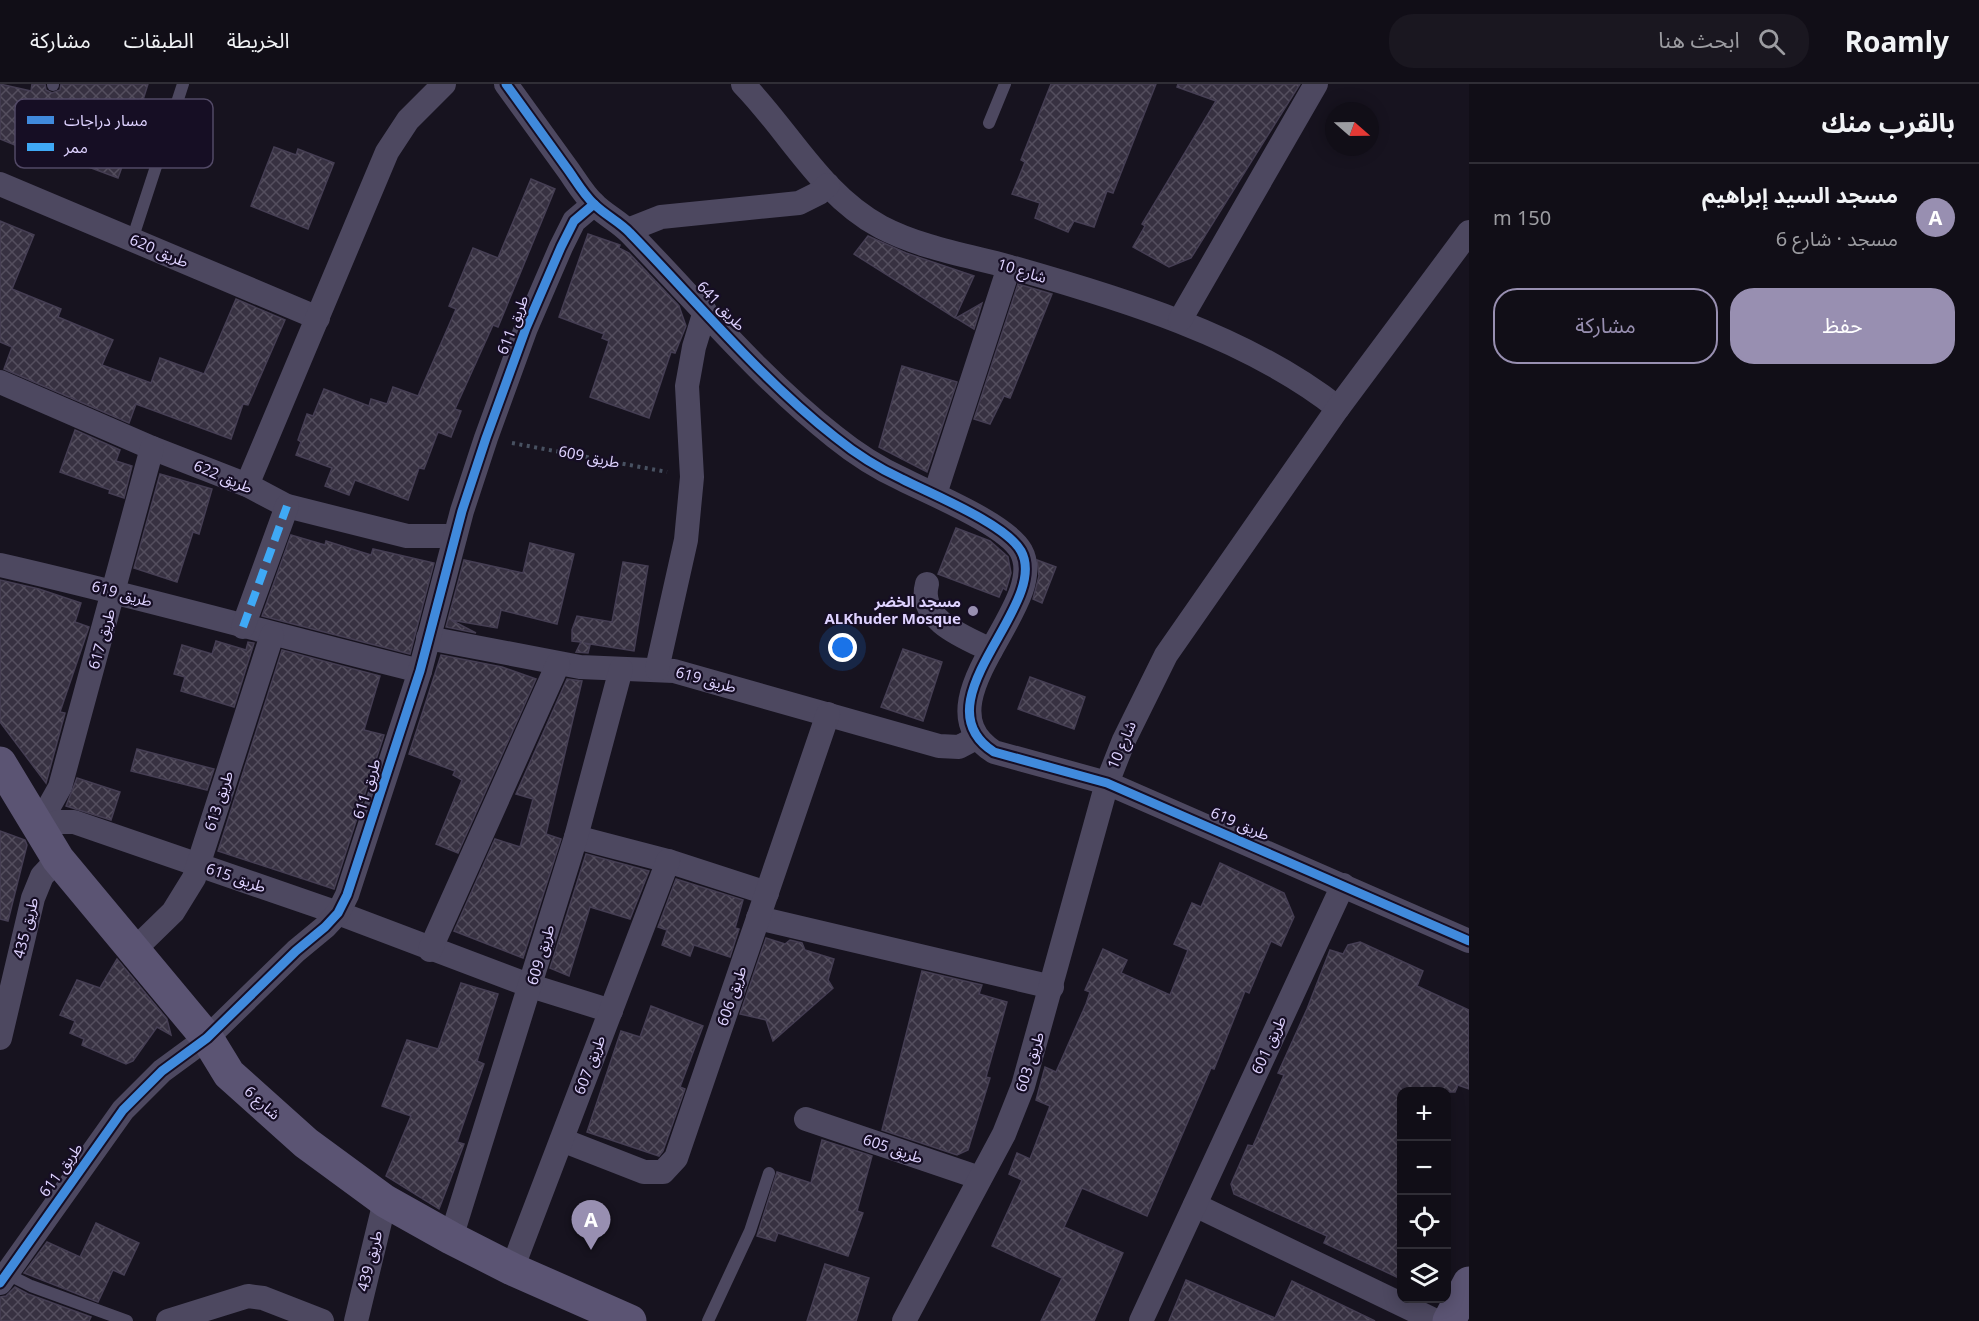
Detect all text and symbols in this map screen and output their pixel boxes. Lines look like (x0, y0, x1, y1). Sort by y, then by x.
search box (1389, 14, 1809, 68)
text: Roamly (1845, 22, 1949, 60)
text: ابحث هنا (1658, 24, 1740, 54)
icon: search (1755, 25, 1788, 58)
text: مشاركة (30, 26, 91, 54)
text: الطبقات (124, 26, 194, 54)
text: الخريطة (227, 26, 290, 54)
legend (15, 99, 213, 168)
north arrow (1325, 102, 1379, 156)
text: بالقرب منك (1821, 104, 1955, 140)
text: مسار دراجات (64, 109, 148, 131)
text: ممر (63, 136, 88, 158)
text: مسجد السيد إبراهيم (1702, 179, 1898, 209)
text: 150 m (1493, 204, 1551, 231)
text: A (1929, 204, 1942, 231)
text: مسجد · شارع 6 (1776, 225, 1898, 252)
street label: طريق 620 (127, 229, 192, 272)
street label: شارع 10 (994, 253, 1049, 290)
street label: طريق 641 (692, 276, 750, 335)
button: مشاركة (1493, 288, 1718, 364)
button: حفظ (1730, 288, 1955, 364)
street label: طريق 611 (492, 292, 533, 357)
street label: طريق 609 (557, 440, 621, 473)
street label: طريق 622 (191, 455, 256, 498)
street label: طريق 619 (90, 575, 155, 612)
place label: مسجد الخضر ALKhuder Mosque (824, 591, 961, 628)
marker: مسجد الخضر ALKhuder Mosque (966, 604, 980, 618)
street label: طريق 617 (83, 606, 120, 672)
your location (828, 633, 857, 662)
street label: طريق 619 (674, 661, 739, 698)
street label: شارع 10 (1102, 717, 1143, 773)
street label: طريق 611 (347, 756, 386, 822)
street label: طريق 613 (199, 768, 238, 834)
street label: طريق 619 (1208, 802, 1273, 845)
street label: طريق 615 (203, 858, 269, 898)
street label: طريق 435 (8, 895, 43, 960)
street label: طريق 609 (521, 922, 560, 988)
street label: طريق 606 (712, 963, 752, 1029)
street label: طريق 601 (1246, 1012, 1291, 1077)
street label: طريق 603 (1010, 1029, 1049, 1095)
street label: طريق 607 (569, 1032, 610, 1097)
street label: شارع 6 (238, 1081, 285, 1126)
map controls (1397, 1087, 1451, 1303)
button: + (1397, 1087, 1451, 1141)
street label: طريق 605 (860, 1129, 926, 1169)
street label: طريق 611 (34, 1138, 87, 1201)
button: − (1397, 1141, 1451, 1195)
button: locate (1397, 1195, 1451, 1249)
pin: A (572, 1200, 610, 1250)
street label: طريق 439 (352, 1228, 387, 1293)
button: layers (1397, 1249, 1451, 1303)

